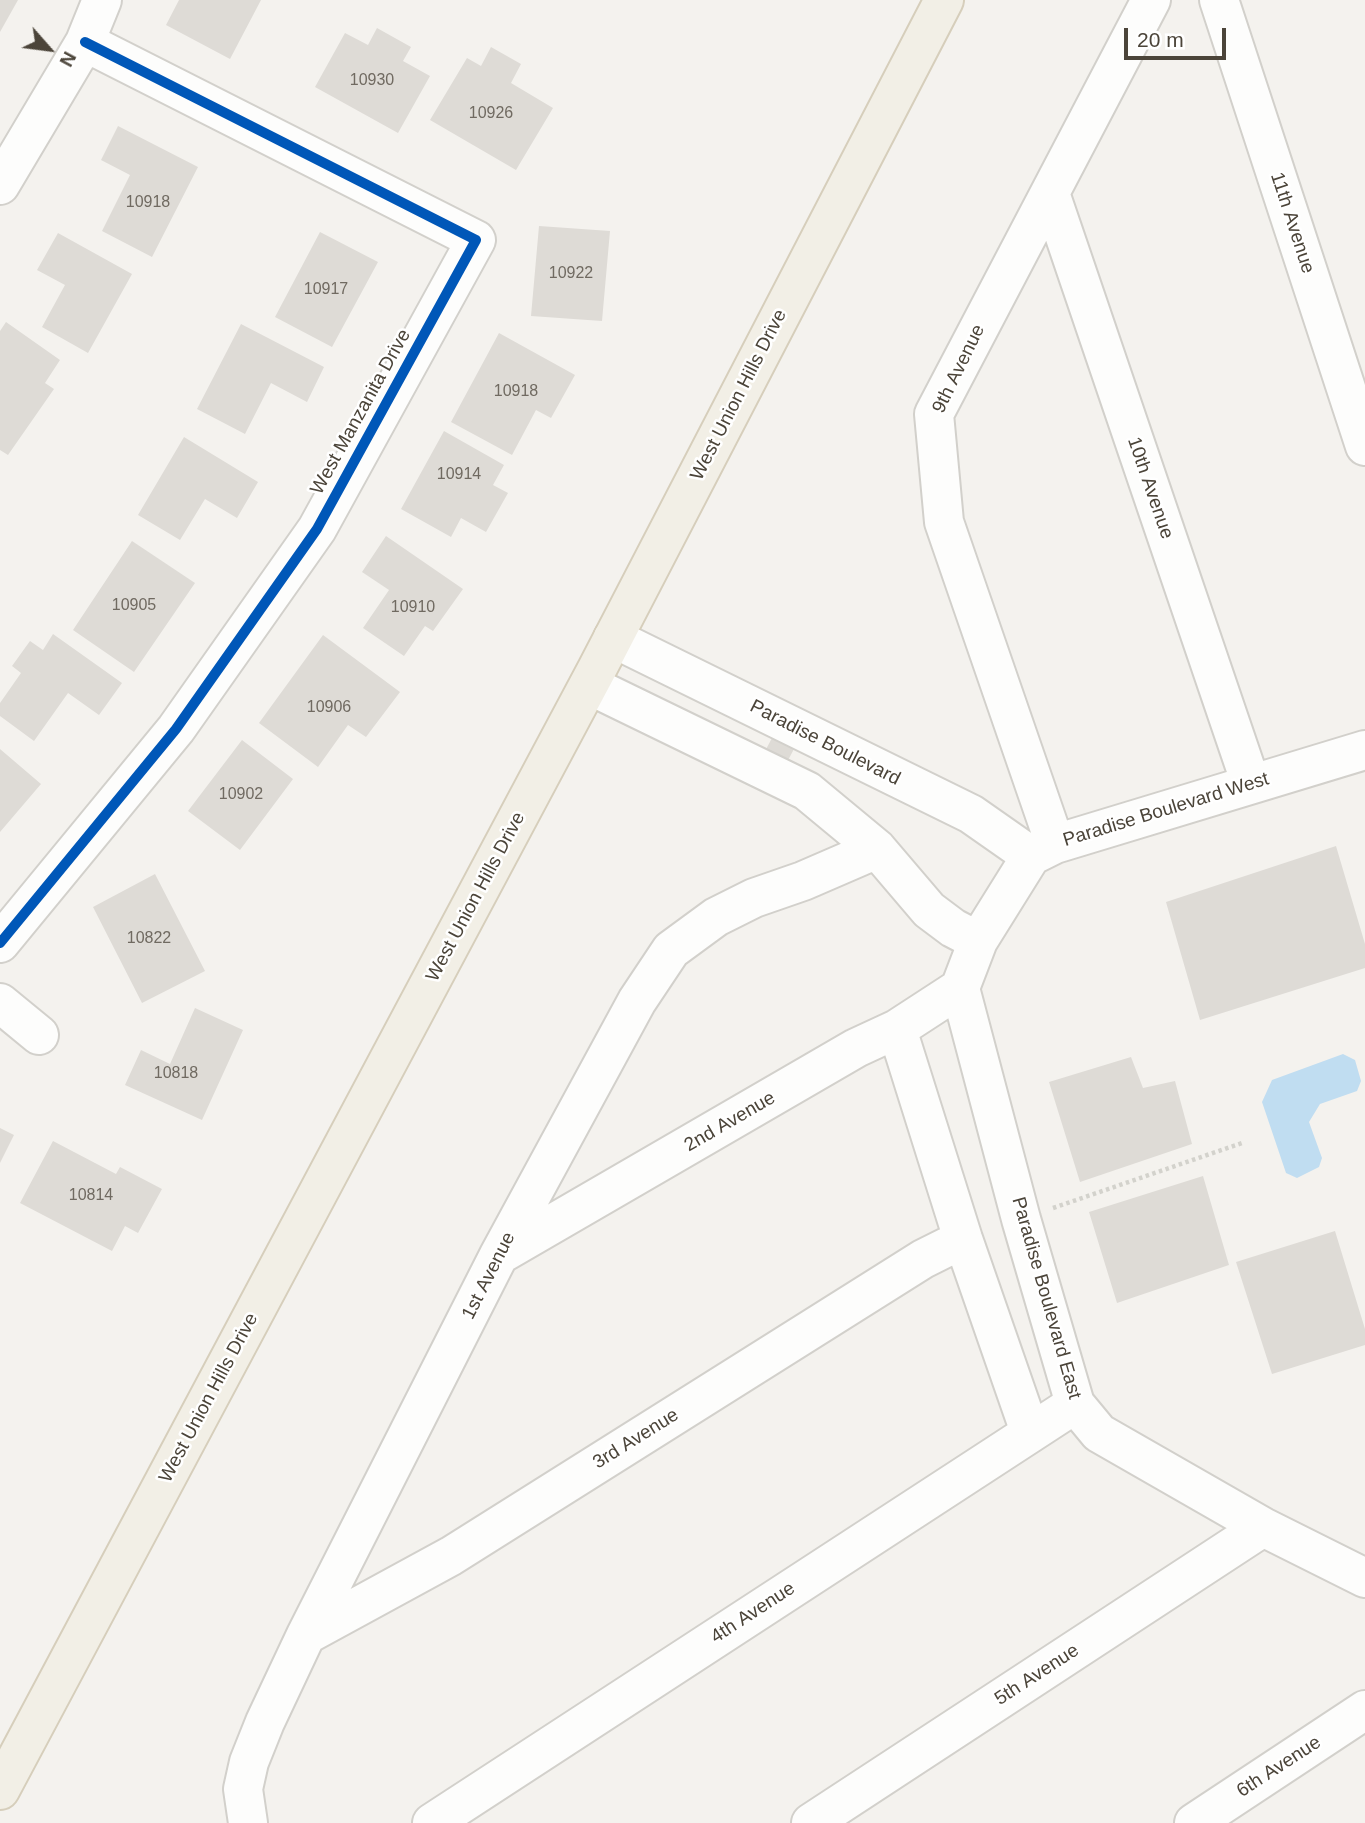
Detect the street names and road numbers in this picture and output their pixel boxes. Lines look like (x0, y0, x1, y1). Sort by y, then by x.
street label: 11th Avenue (1265, 170, 1319, 276)
street label: West Union Hills Drive (686, 306, 792, 484)
street label: 9th Avenue (928, 321, 990, 417)
street label: West Manzanita Drive (306, 325, 416, 499)
street label: 10th Avenue (1122, 434, 1178, 542)
street label: Paradise Boulevard (746, 695, 904, 791)
street label: Paradise Boulevard West (1060, 768, 1272, 852)
street label: West Union Hills Drive (422, 808, 530, 986)
street label: 2nd Avenue (681, 1087, 779, 1157)
street label: Paradise Boulevard East (1006, 1194, 1086, 1402)
street label: 1st Avenue (457, 1229, 521, 1323)
street label: West Union Hills Drive (155, 1309, 263, 1487)
street label: 3rd Avenue (589, 1404, 683, 1474)
street label: 4th Avenue (707, 1577, 799, 1649)
street label: 5th Avenue (991, 1639, 1083, 1711)
street label: 6th Avenue (1233, 1731, 1325, 1803)

